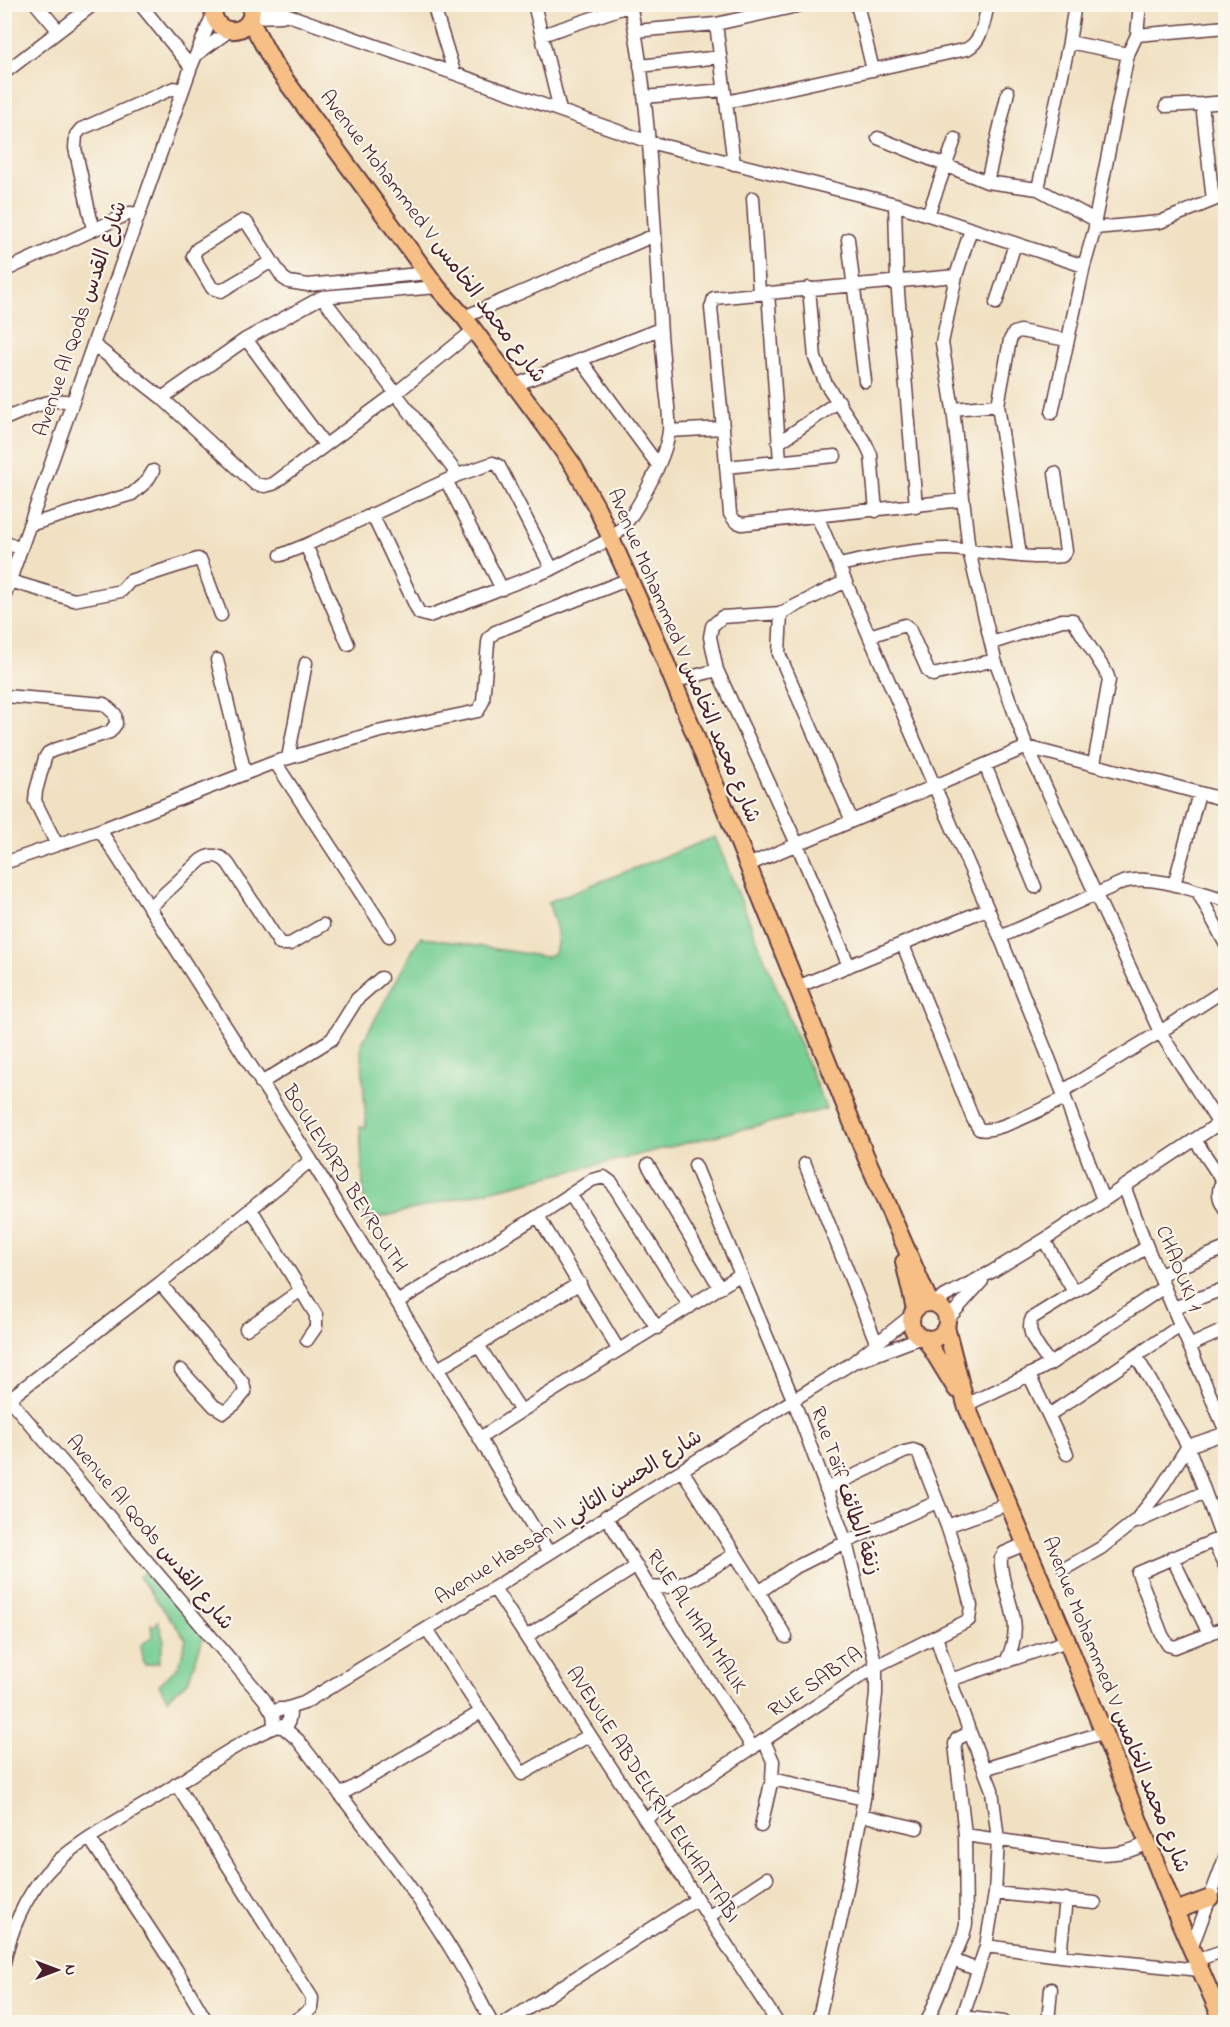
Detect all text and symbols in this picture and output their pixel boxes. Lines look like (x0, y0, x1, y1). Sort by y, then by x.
street label: Avenue Mohammed V شارع محمد الخامس (311, 84, 553, 390)
street label: Avenue Al Qods شارع القدس (27, 197, 135, 441)
street label: Avenue Mohammed V شارع محمد الخامس (599, 484, 767, 828)
street label: BOULEVARD BEYROUTH (273, 1078, 414, 1279)
street label: CHAOUKI 1 (1147, 1221, 1209, 1317)
street label: Rue Taïf زنقة الطائف (802, 1403, 888, 1579)
street label: Avenue Hassan II شارع الحسن الثاني (429, 1423, 710, 1615)
street label: Avenue Al Qods شارع القدس (58, 1429, 240, 1637)
street label: Avenue Mohammed V شارع محمد الخامس (1034, 1532, 1196, 1878)
street label: RUE AL IMAM MALIK (638, 1544, 754, 1700)
street label: RUE SABTA (763, 1640, 869, 1726)
street label: AVENUE ABDELKRIM ELKHATTABI (558, 1661, 746, 1929)
north arrow (27, 1940, 87, 2000)
text: N (58, 1965, 82, 1976)

